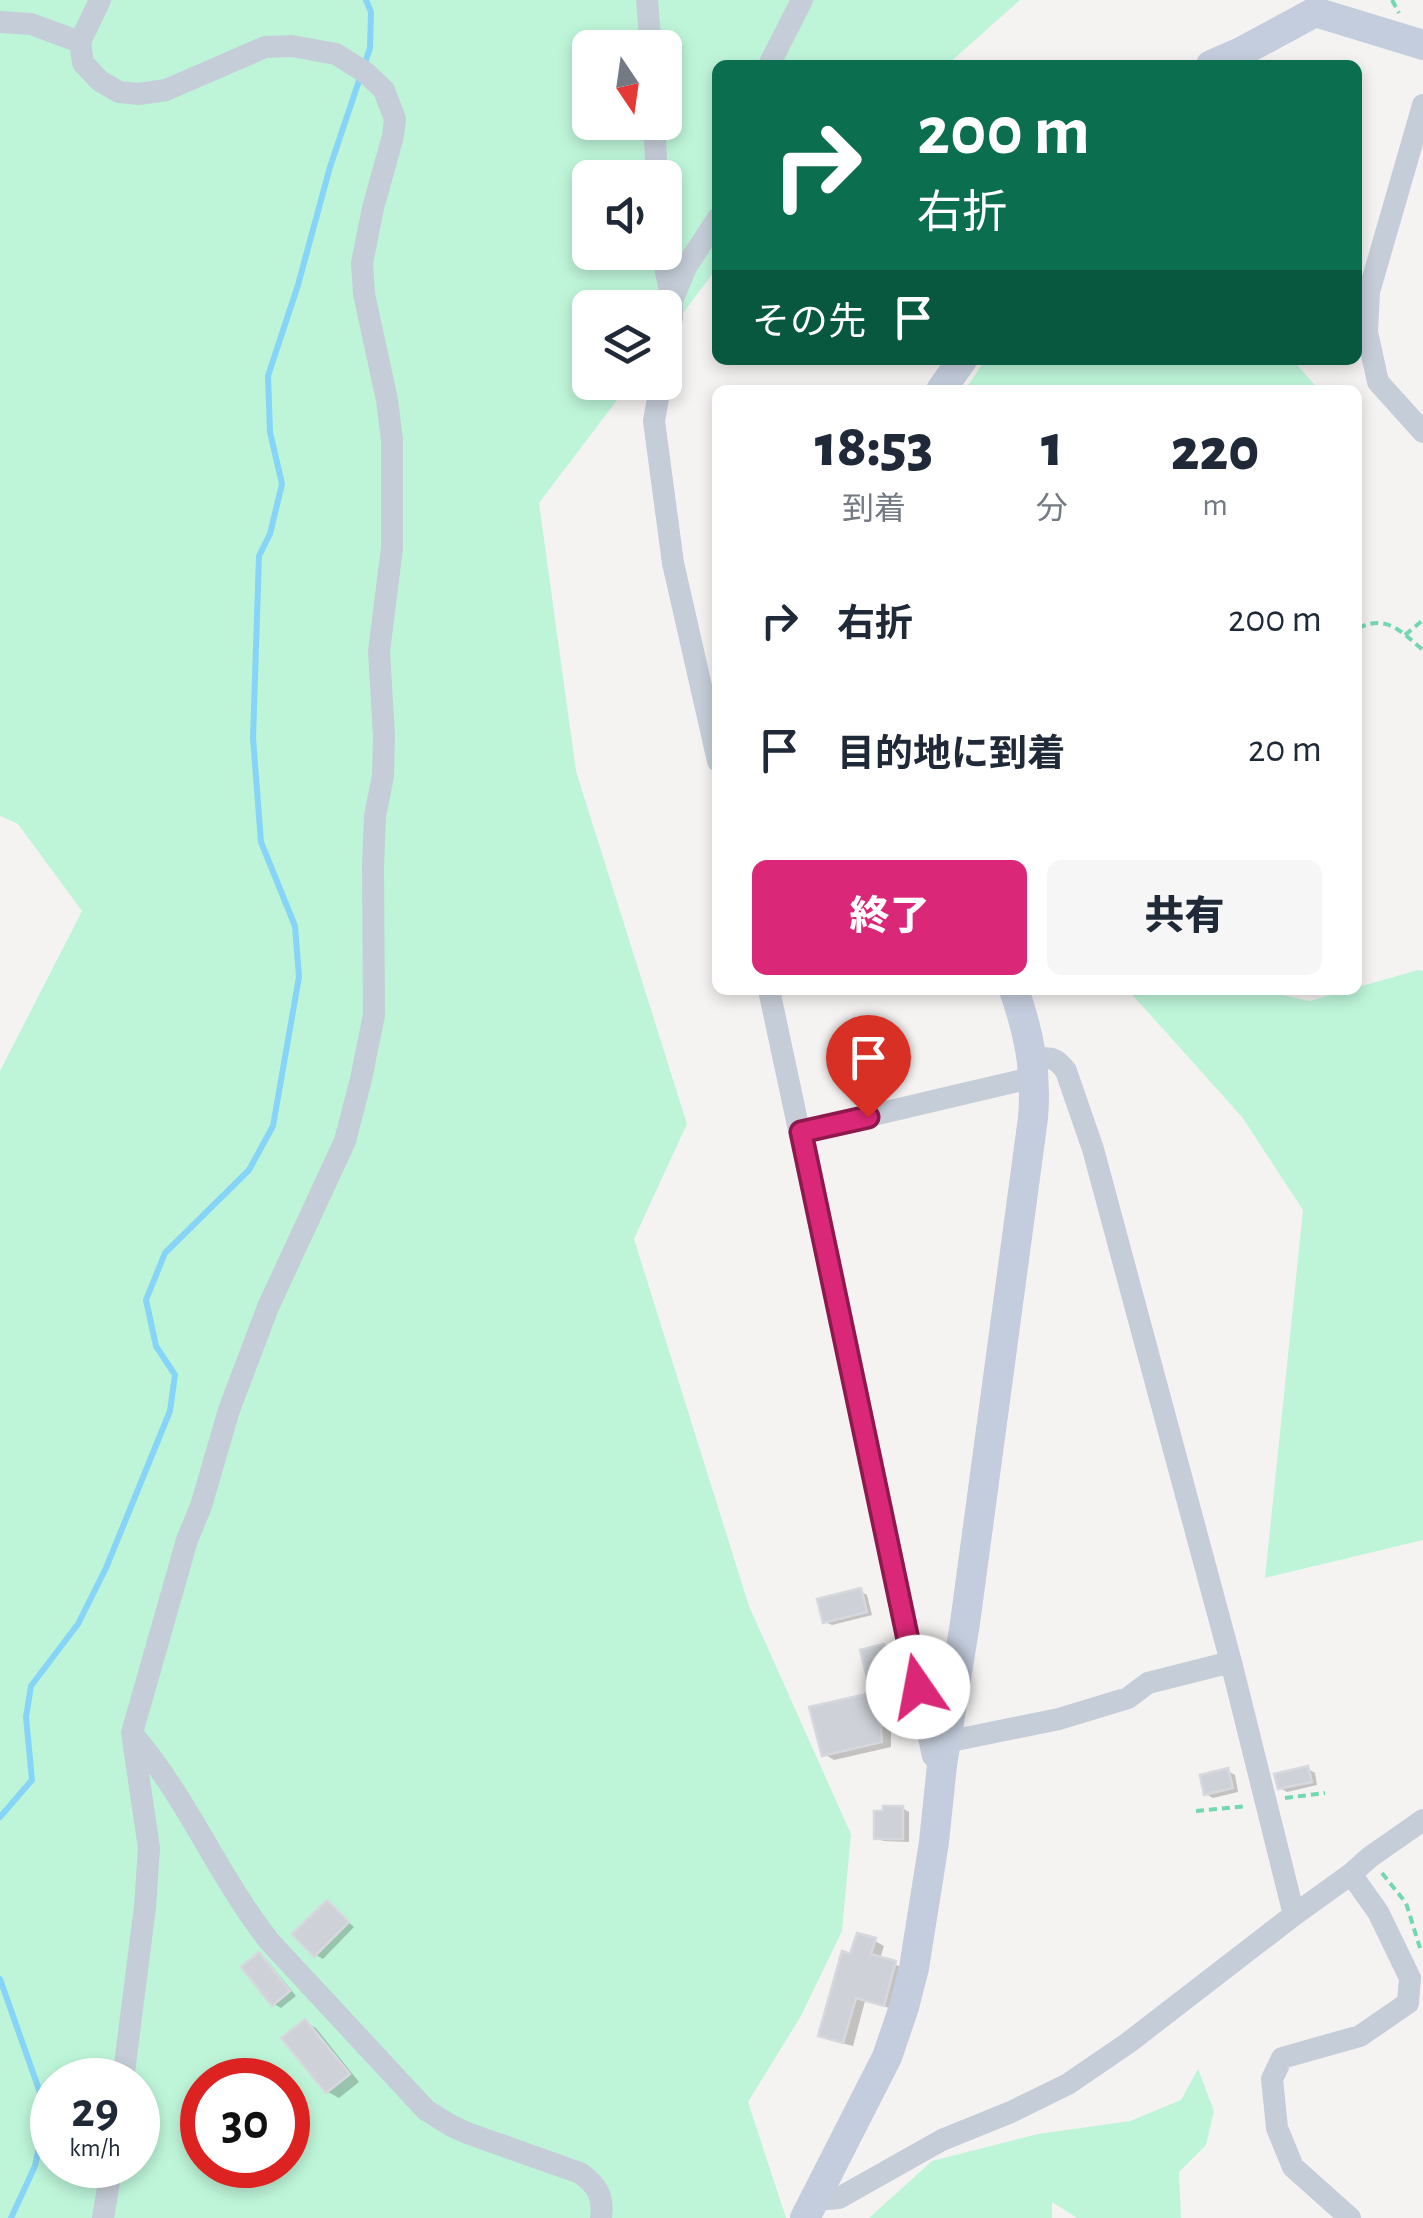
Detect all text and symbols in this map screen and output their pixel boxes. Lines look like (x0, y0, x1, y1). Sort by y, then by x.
north arrow (572, 30, 682, 140)
map controls (572, 30, 682, 400)
text: 200 m (917, 97, 1090, 167)
icon: right (752, 100, 882, 230)
button: sound (572, 160, 682, 270)
text: 右折 (917, 191, 1007, 236)
button: layers (572, 290, 682, 400)
icon: arrive (886, 290, 941, 345)
text: その先 (752, 304, 866, 342)
text: 18:53 (815, 417, 933, 477)
text: 1 (1041, 417, 1063, 477)
text: 220 (1171, 421, 1259, 481)
text: m (1202, 489, 1228, 521)
text: 到着 (842, 493, 906, 525)
text: 分 (1036, 493, 1068, 525)
icon: right (752, 593, 807, 648)
text: 200 m (1228, 601, 1322, 639)
text: 右折 (837, 606, 913, 644)
icon: arrive (752, 723, 807, 778)
text: 20 m (1248, 731, 1322, 769)
text: 目的地に到着 (837, 736, 1065, 774)
button: 終了 (752, 860, 1027, 975)
button: 共有 (1047, 860, 1322, 975)
pin (826, 1015, 911, 1118)
icon: arrive (841, 1030, 896, 1085)
position arrow (866, 1635, 970, 1739)
speed limit sign: 30 (180, 2058, 310, 2188)
text: 29 (71, 2086, 119, 2136)
text: km/h (69, 2136, 121, 2161)

